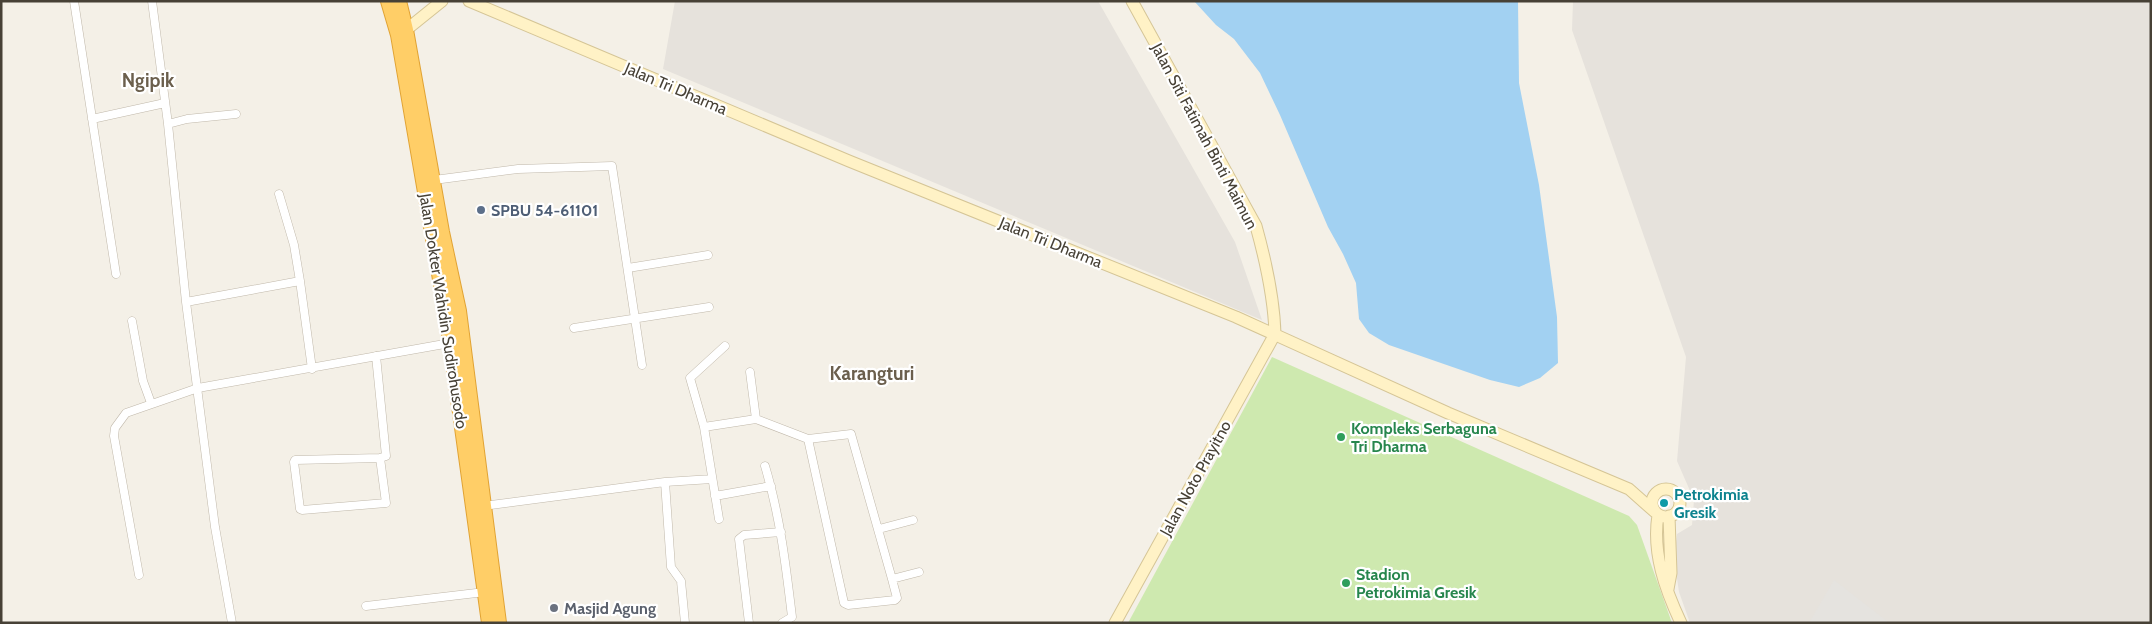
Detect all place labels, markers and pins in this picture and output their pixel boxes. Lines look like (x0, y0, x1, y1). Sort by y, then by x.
place label: SPBU 54-61101 (491, 201, 598, 220)
marker: SPBU 54-61101 (475, 204, 487, 216)
place label: Kompleks Serbaguna Tri Dharma (1351, 419, 1497, 456)
marker: Kompleks Serbaguna Tri Dharma (1335, 431, 1347, 443)
place label: Petrokimia Gresik (1674, 485, 1749, 522)
marker: Petrokimia Gresik (1658, 497, 1670, 509)
place label: Stadion Petrokimia Gresik (1356, 565, 1477, 602)
marker: Stadion Petrokimia Gresik (1340, 577, 1352, 589)
place label: Masjid Agung (564, 599, 656, 618)
marker: Masjid Agung (548, 602, 560, 614)

